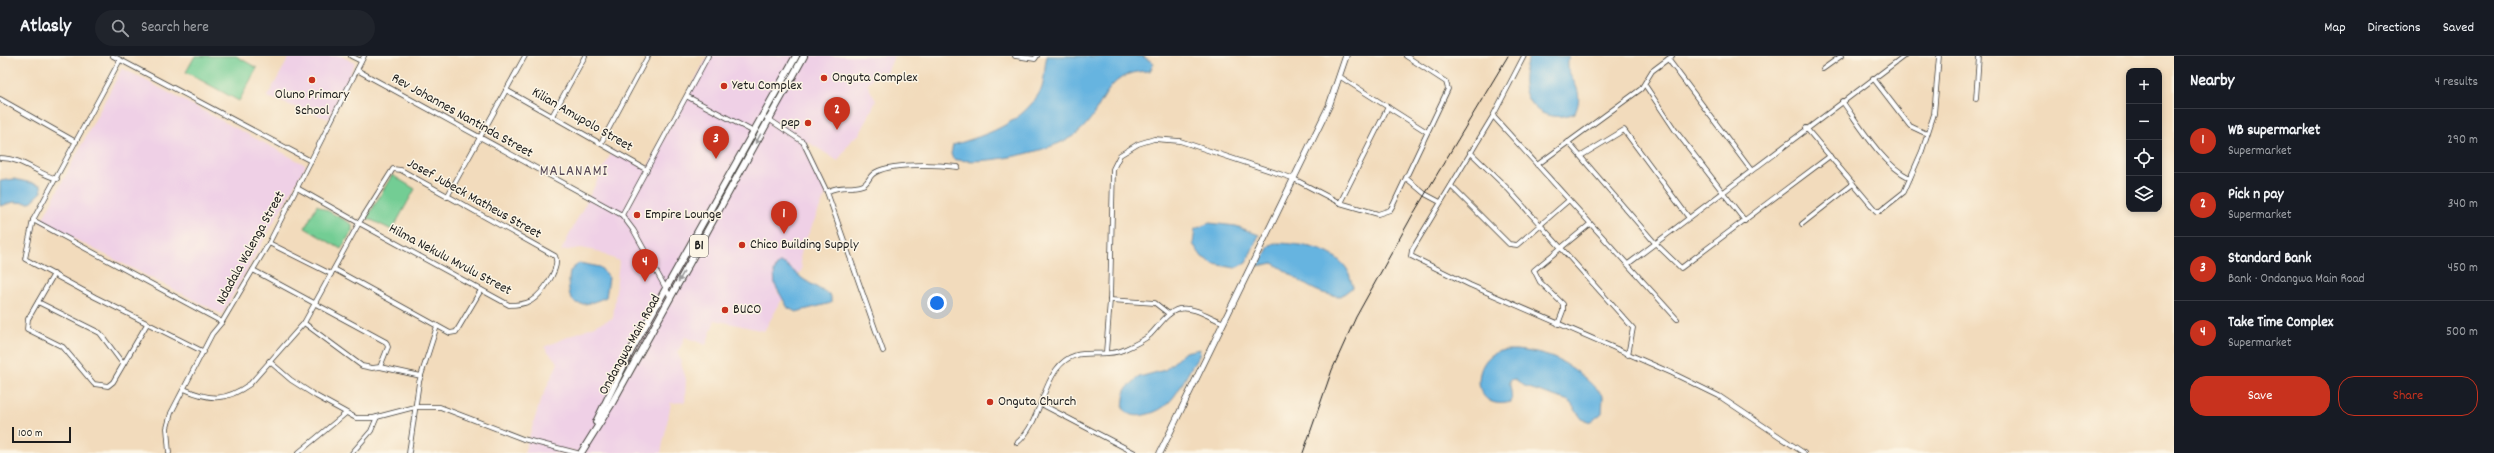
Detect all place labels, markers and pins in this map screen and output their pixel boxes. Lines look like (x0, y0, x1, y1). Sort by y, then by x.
place label: Onguta Complex (832, 68, 918, 88)
marker: Onguta Complex (819, 73, 829, 83)
marker: Oluno Primary School (307, 75, 317, 85)
place label: Yetu Complex (732, 76, 802, 96)
marker: Yetu Complex (719, 81, 729, 91)
place label: Oluno Primary School (275, 85, 350, 121)
pin: 2 (824, 97, 850, 130)
place label: pep (781, 113, 800, 133)
marker: pep (803, 118, 813, 128)
pin: 3 (703, 126, 729, 159)
pin: 1 (771, 201, 797, 234)
place label: Empire Lounge (645, 205, 721, 225)
marker: Empire Lounge (632, 210, 642, 220)
place label: Chico Building Supply (750, 235, 859, 255)
marker: Chico Building Supply (737, 240, 747, 250)
pin: 4 (632, 249, 658, 282)
place label: BUCO (733, 300, 761, 320)
marker: BUCO (720, 305, 730, 315)
place label: Onguta Church (998, 392, 1076, 412)
marker: Onguta Church (985, 397, 995, 407)

